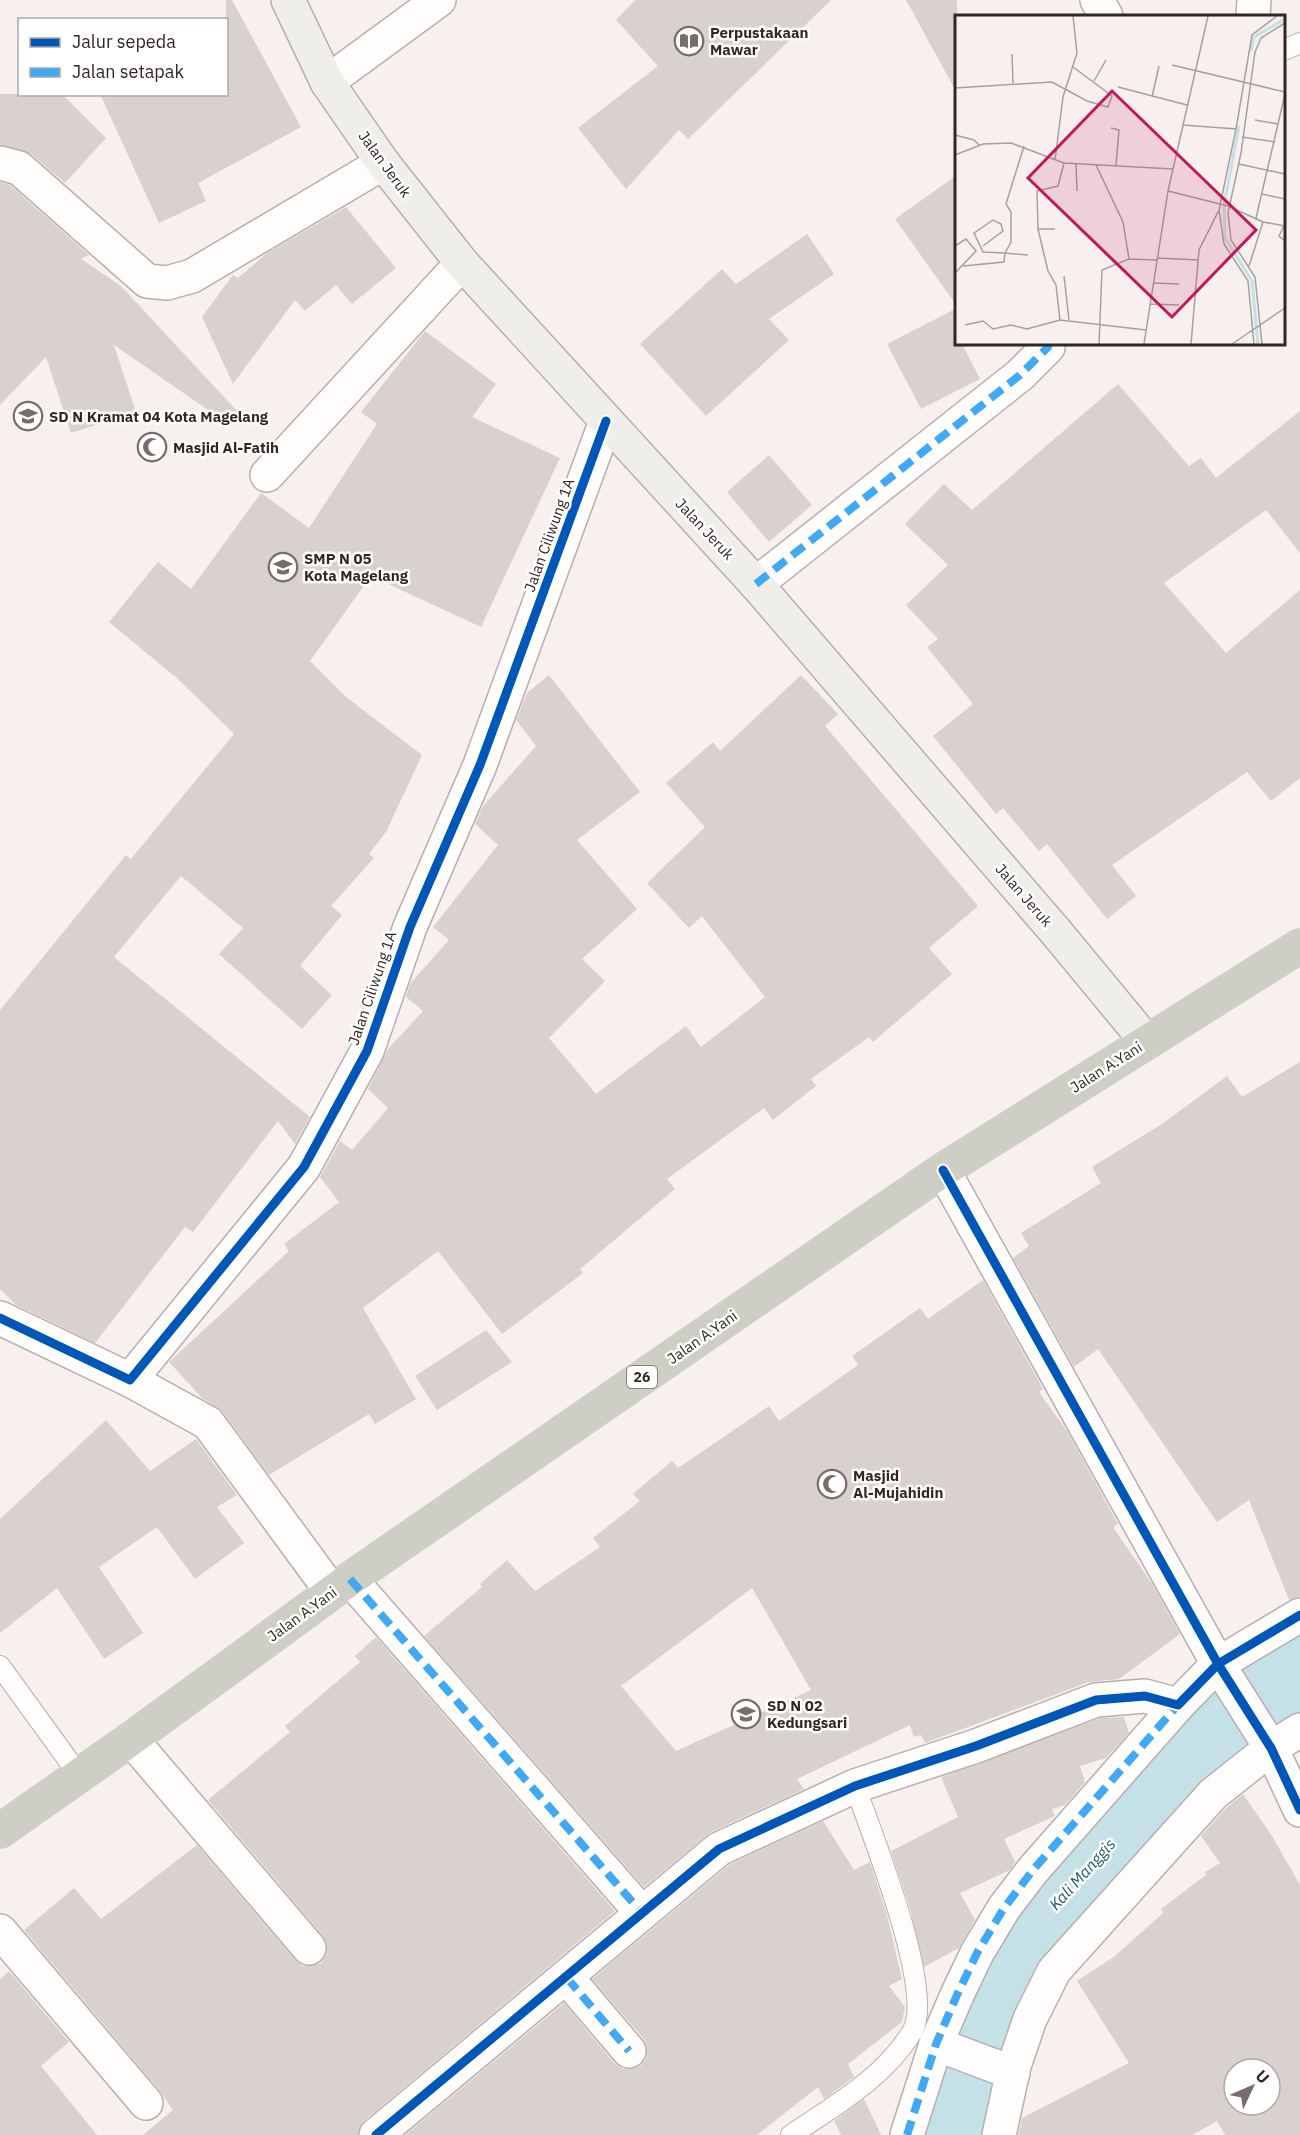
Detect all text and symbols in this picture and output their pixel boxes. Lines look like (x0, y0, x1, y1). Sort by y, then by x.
inset map (955, 15, 1285, 345)
legend (18, 18, 228, 96)
place label: Perpustakaan Mawar (710, 23, 808, 59)
library icon: Perpustakaan Mawar (673, 25, 705, 57)
text: Jalur sepeda (72, 30, 176, 53)
text: Jalan setapak (72, 60, 184, 83)
street label: Jalan Jeruk (354, 127, 416, 201)
school or university icon: SD N Kramat 04 Kota Magelang (12, 400, 44, 432)
place label: SD N Kramat 04 Kota Magelang (49, 407, 269, 426)
mosque icon: Masjid Al-Fatih (136, 431, 168, 463)
place label: Masjid Al-Fatih (173, 438, 279, 457)
street label: Jalan Ciliwung 1A (520, 475, 578, 594)
street label: Jalan Jeruk (672, 494, 738, 564)
place label: SMP N 05 Kota Magelang (304, 549, 409, 585)
school or university icon: SMP N 05 Kota Magelang (267, 551, 299, 583)
street label: Jalan Jeruk (991, 859, 1057, 931)
street label: Jalan Ciliwung 1A (344, 928, 401, 1048)
street label: Jalan A.Yani (1067, 1037, 1145, 1097)
street label: Jalan A.Yani (663, 1306, 741, 1368)
road number: 26 (627, 1366, 657, 1388)
place label: Masjid Al-Mujahidin (853, 1466, 943, 1502)
mosque icon: Masjid Al-Mujahidin (816, 1468, 848, 1500)
street label: Jalan A.Yani (264, 1582, 340, 1646)
place label: SD N 02 Kedungsari (767, 1696, 847, 1732)
school or university icon: SD N 02 Kedungsari (730, 1698, 762, 1730)
water label: Kali Manggis (1045, 1834, 1119, 1914)
north arrow (1222, 2057, 1282, 2117)
text: U (1252, 2066, 1274, 2088)

